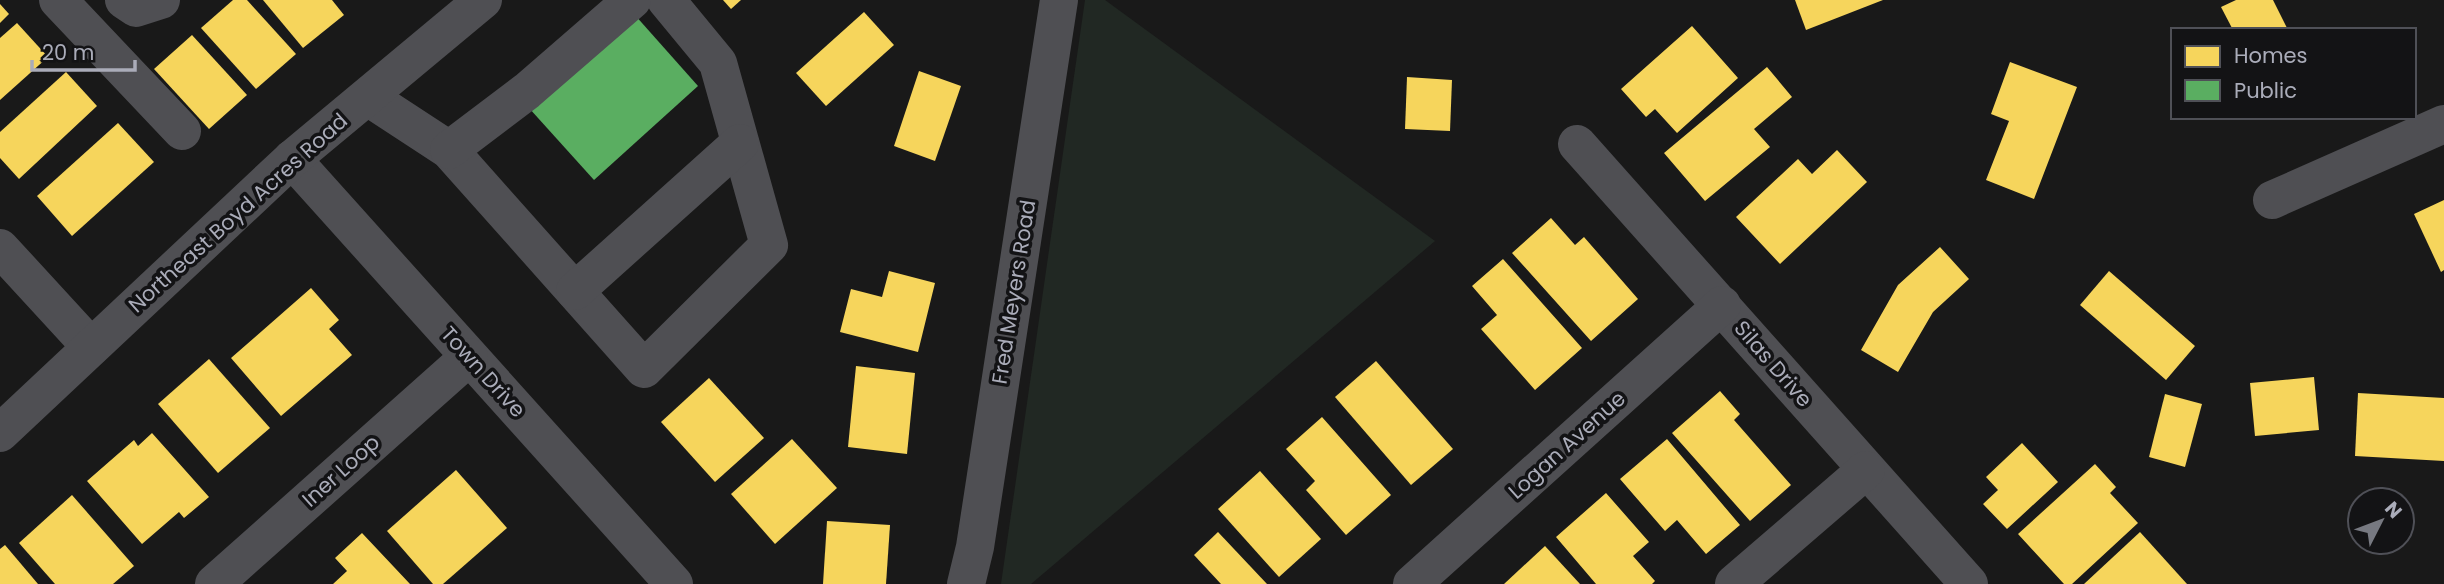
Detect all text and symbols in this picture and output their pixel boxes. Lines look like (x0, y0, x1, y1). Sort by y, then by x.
scale bar (32, 28, 135, 72)
legend (2171, 28, 2416, 119)
text: 20 m (42, 38, 95, 67)
text: Homes (2234, 41, 2308, 70)
text: Public (2234, 76, 2297, 105)
street label: Northeast Boyd Acres Road (122, 106, 353, 319)
street label: Fred Meyers Road (985, 198, 1042, 386)
street label: Silas Drive (1728, 314, 1819, 413)
street label: Town Drive (435, 320, 532, 424)
street label: Logan Avenue (1502, 384, 1632, 505)
street label: Iner Loop (296, 428, 386, 513)
north arrow (2346, 486, 2416, 556)
text: N (2378, 496, 2408, 524)

